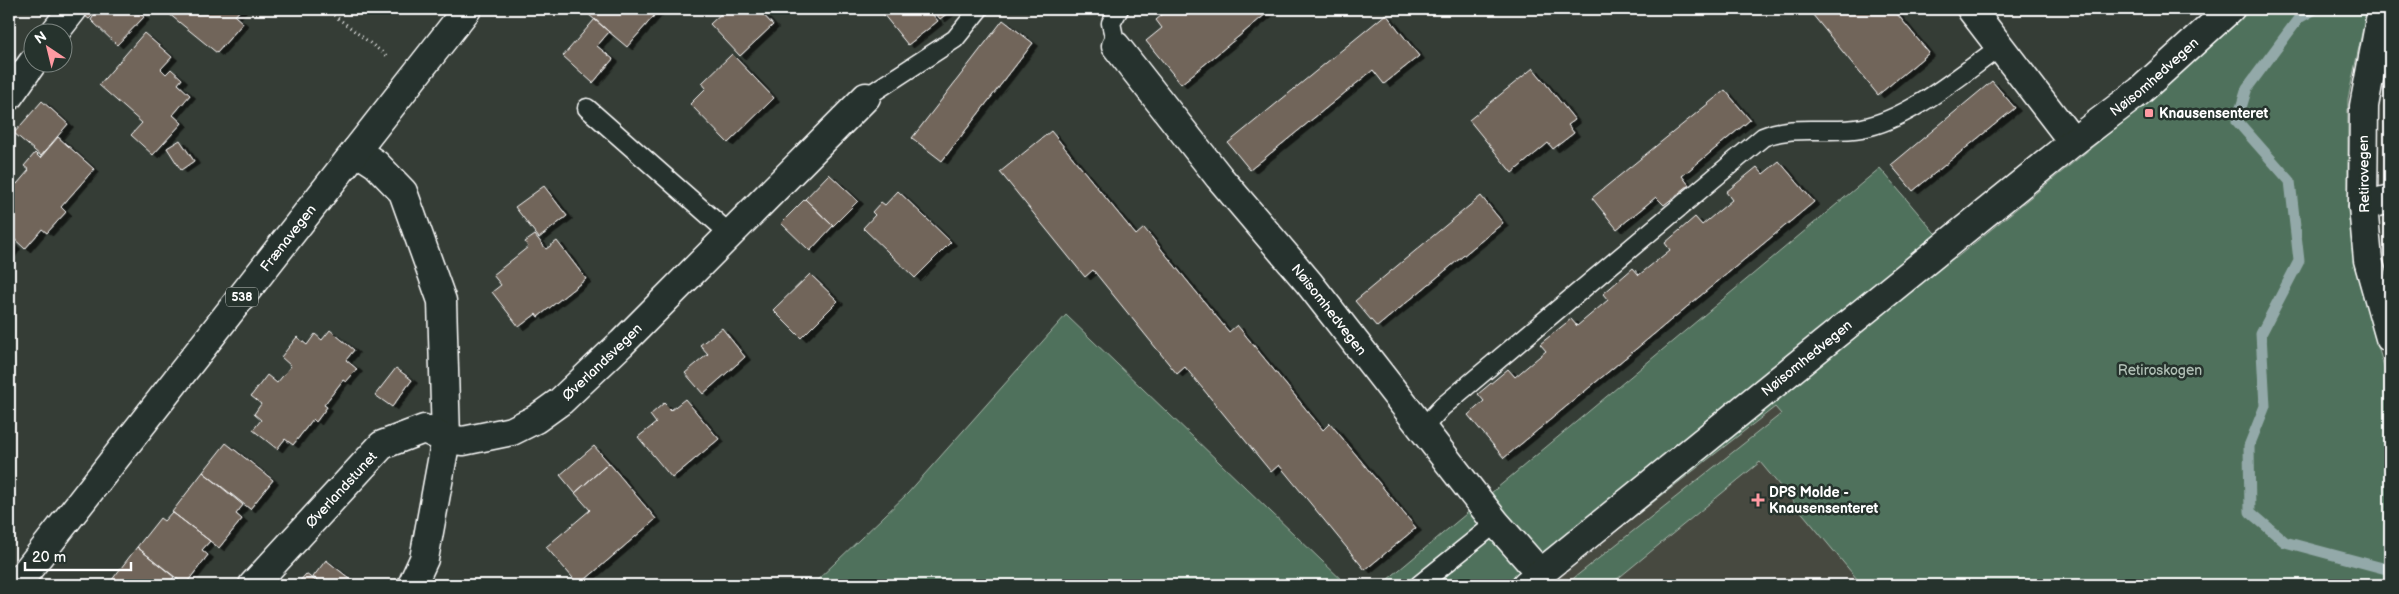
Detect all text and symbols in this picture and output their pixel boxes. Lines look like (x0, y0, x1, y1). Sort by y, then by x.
north arrow (22, 22, 72, 72)
text: N (32, 28, 50, 48)
street label: Nøisomhedvegen (2106, 34, 2202, 119)
place label: Knausensenteret (2159, 105, 2269, 122)
marker: Knausensenteret (2143, 107, 2155, 119)
street label: Retirovegen (2355, 135, 2373, 213)
street label: Frænavegen (256, 201, 319, 275)
street label: Nøisomhedvegen (1288, 260, 1370, 359)
road number: 538 (226, 288, 258, 306)
street label: Nøisomhedvegen (1758, 316, 1855, 399)
street label: Øverlandsvegen (559, 319, 645, 404)
park label: Retiroskogen (2118, 362, 2202, 379)
street label: Øverlandstunet (302, 447, 381, 531)
place label: DPS Molde - Knausensenteret (1769, 484, 1879, 517)
marker: DPS Molde - Knausensenteret (1751, 493, 1765, 507)
scale bar (25, 539, 131, 571)
text: 20 m (32, 548, 66, 567)

